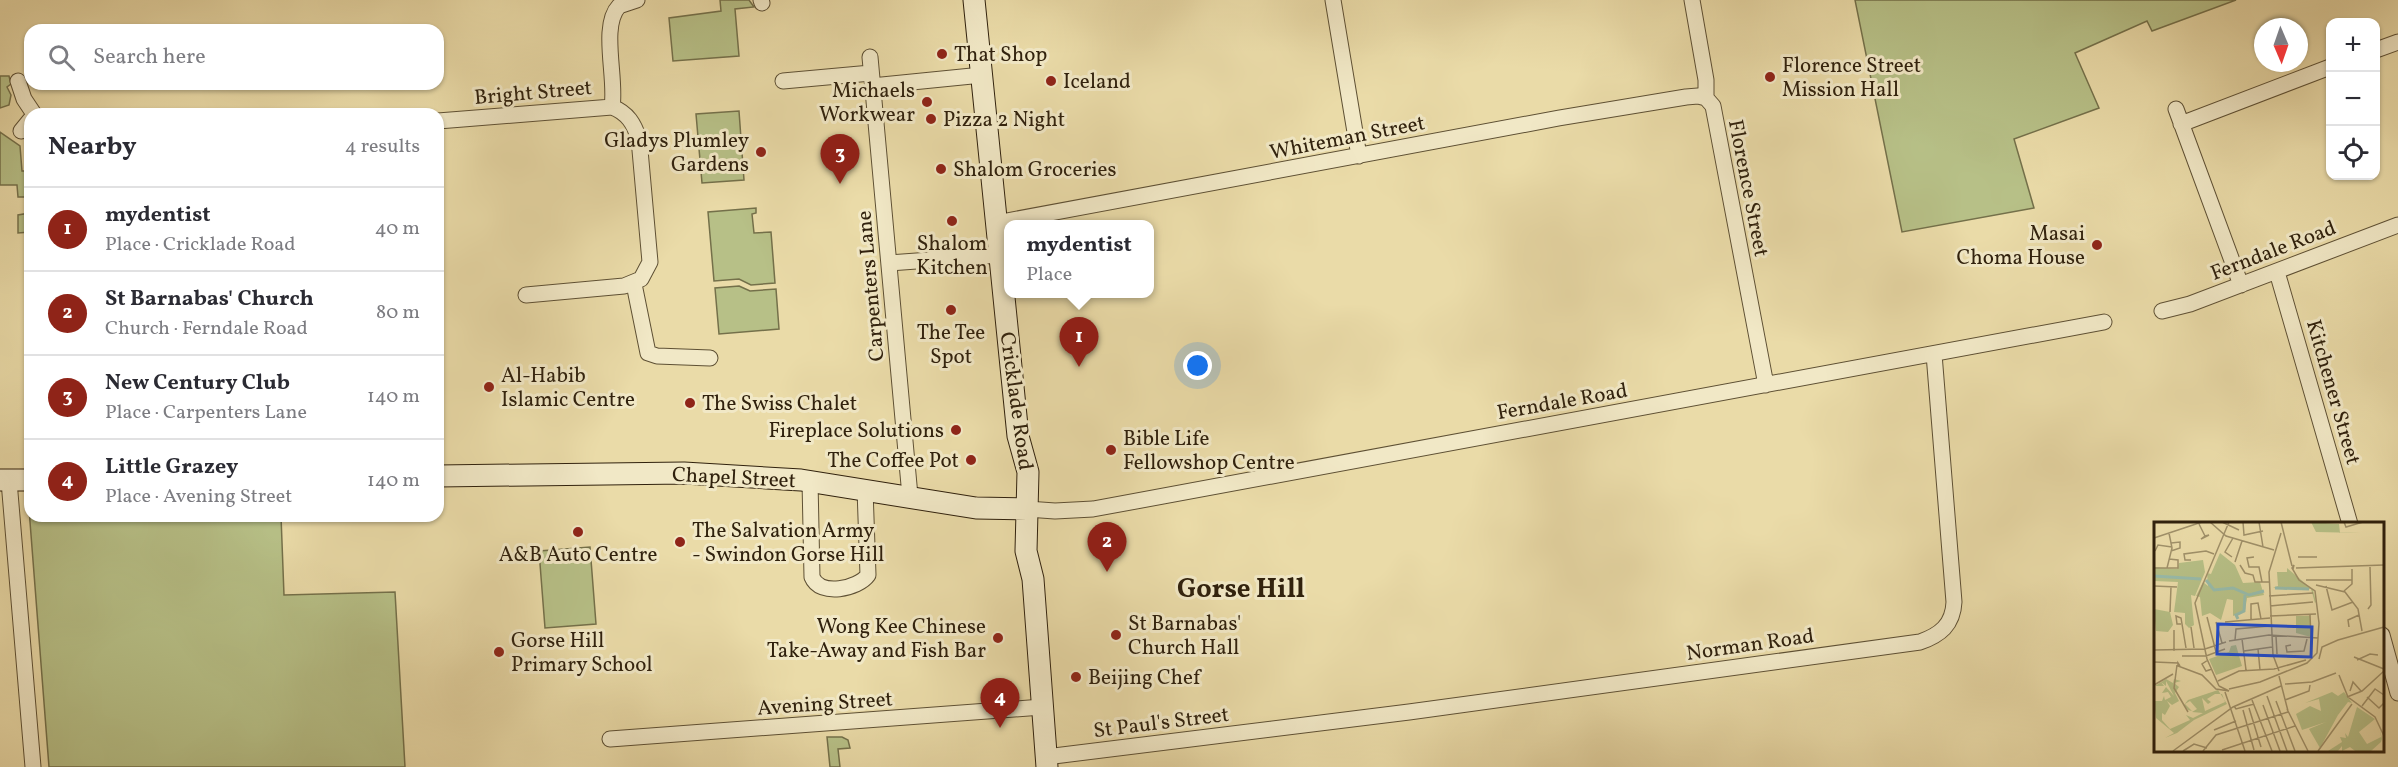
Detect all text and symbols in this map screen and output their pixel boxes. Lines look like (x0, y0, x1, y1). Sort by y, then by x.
north arrow (2254, 18, 2308, 72)
map controls (2326, 18, 2380, 180)
button: + (2326, 18, 2380, 72)
search box (24, 24, 444, 90)
icon: search (45, 41, 78, 74)
place label: That Shop (954, 41, 1047, 70)
text: Search here (93, 42, 206, 73)
marker: That Shop (935, 47, 949, 61)
place label: Florence Street Mission Hall (1782, 52, 1921, 105)
place label: Iceland (1063, 68, 1131, 97)
marker: Florence Street Mission Hall (1763, 70, 1777, 84)
button: − (2326, 72, 2380, 126)
street label: Bright Street (473, 74, 593, 113)
marker: Iceland (1044, 74, 1058, 88)
place label: Michaels Workwear (819, 77, 915, 130)
marker: Michaels Workwear (920, 95, 934, 109)
place label: Pizza 2 Night (943, 106, 1065, 135)
street label: Whiteman Street (1267, 109, 1427, 168)
marker: Pizza 2 Night (924, 112, 938, 126)
street label: Florence Street (1720, 117, 1775, 259)
button: locate (2326, 126, 2380, 180)
place label: Gladys Plumley Gardens (604, 127, 750, 180)
text: Nearby (48, 129, 137, 165)
text: 4 results (345, 133, 420, 161)
pin: 3 (820, 134, 860, 184)
marker: Gladys Plumley Gardens (754, 145, 768, 159)
place label: Shalom Groceries (953, 156, 1117, 185)
marker: Shalom Groceries (934, 162, 948, 176)
text: mydentist (105, 200, 211, 231)
street label: Carpenters Lane (850, 209, 893, 363)
marker: Shalom Kitchen (945, 214, 959, 228)
street label: Ferndale Road (2207, 214, 2340, 289)
text: 1 (63, 215, 72, 243)
text: 40 m (375, 215, 420, 243)
popup (1004, 220, 1154, 298)
place label: Masai Choma House (1957, 220, 2085, 273)
place label: Shalom Kitchen (916, 230, 988, 283)
text: mydentist (1026, 230, 1132, 261)
text: Place · Cricklade Road (105, 231, 296, 259)
marker: Masai Choma House (2090, 238, 2104, 252)
text: Place (1026, 261, 1072, 289)
text: St Barnabas' Church (105, 284, 314, 315)
text: 2 (62, 299, 73, 327)
text: 80 m (376, 299, 420, 327)
marker: The Tee Spot (944, 303, 958, 317)
text: Church · Ferndale Road (105, 315, 308, 343)
street label: Kitchener Street (2298, 317, 2367, 468)
pin: 1 (1060, 318, 1098, 367)
place label: The Tee Spot (917, 319, 985, 372)
street label: Cricklade Road (991, 330, 1040, 472)
your location (1183, 351, 1212, 380)
place label: Al-Habib Islamic Centre (501, 362, 635, 415)
text: New Century Club (105, 368, 290, 399)
street label: Ferndale Road (1495, 377, 1630, 428)
marker: Al-Habib Islamic Centre (482, 380, 496, 394)
text: 3 (62, 383, 73, 411)
text: 140 m (367, 383, 420, 411)
place label: The Swiss Chalet (702, 390, 857, 419)
marker: The Swiss Chalet (683, 396, 697, 410)
text: Place · Carpenters Lane (105, 399, 307, 427)
place label: Fireplace Solutions (769, 417, 944, 446)
marker: Fireplace Solutions (949, 423, 963, 437)
place label: Bible Life Fellowshop Centre (1123, 425, 1295, 478)
marker: Bible Life Fellowshop Centre (1104, 443, 1118, 457)
place label: The Coffee Pot (827, 447, 959, 476)
text: Little Grazey (105, 452, 238, 483)
marker: The Coffee Pot (964, 453, 978, 467)
street label: Chapel Street (671, 461, 797, 496)
text: 4 (61, 467, 74, 495)
text: 140 m (367, 467, 420, 495)
text: Place · Avening Street (105, 483, 292, 511)
place label: The Salvation Army - Swindon Gorse Hill (692, 517, 884, 570)
pin: 2 (1088, 522, 1126, 572)
inset map (2154, 522, 2383, 752)
marker: A&B Auto Centre (571, 525, 585, 539)
marker: The Salvation Army - Swindon Gorse Hill (673, 535, 687, 549)
place label: A&B Auto Centre (499, 541, 657, 570)
district label: Gorse Hill (1177, 571, 1305, 609)
place label: St Barnabas' Church Hall (1128, 610, 1241, 663)
place label: Wong Kee Chinese Take-Away and Fish Bar (767, 613, 986, 666)
street label: Norman Road (1684, 622, 1816, 669)
place label: Gorse Hill Primary School (511, 627, 652, 680)
marker: St Barnabas' Church Hall (1109, 628, 1123, 642)
marker: Wong Kee Chinese Take-Away and Fish Bar (991, 631, 1005, 645)
marker: Gorse Hill Primary School (492, 645, 506, 659)
place label: Beijing Chef (1088, 664, 1202, 693)
marker: Beijing Chef (1069, 670, 1083, 684)
pin: 4 (980, 678, 1020, 728)
street label: Avening Street (756, 685, 894, 724)
street label: St Paul's Street (1092, 701, 1231, 746)

